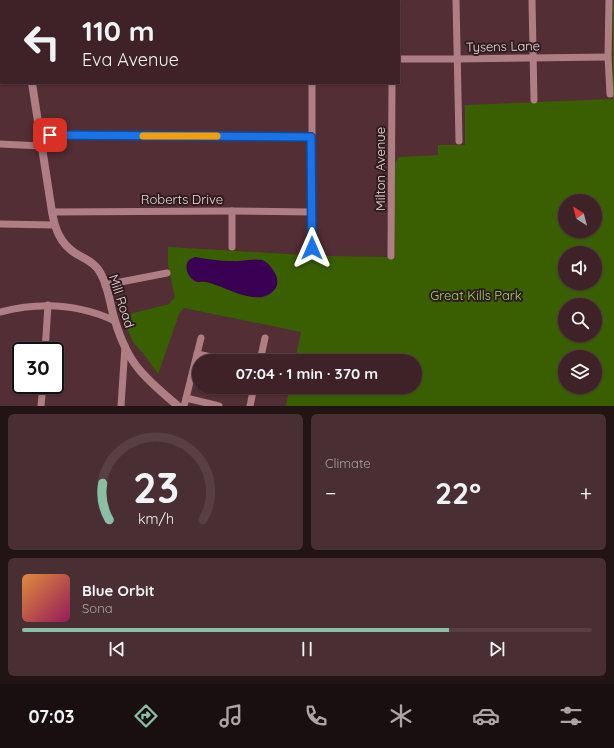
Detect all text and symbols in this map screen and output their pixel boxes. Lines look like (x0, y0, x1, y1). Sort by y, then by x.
text: 110 m (82, 13, 155, 48)
icon: left (16, 16, 68, 68)
street label: Tysens Lane (466, 37, 540, 55)
text: Eva Avenue (82, 48, 179, 71)
pin (33, 118, 67, 152)
icon: arrive (39, 124, 61, 146)
street label: Milton Avenue (372, 127, 388, 211)
street label: Roberts Drive (141, 191, 223, 207)
north arrow (558, 194, 602, 238)
map controls (558, 194, 602, 394)
position arrow (291, 227, 333, 269)
button: sound (558, 246, 602, 290)
street label: Mill Road (106, 272, 138, 330)
park label: Great Kills Park (430, 287, 522, 303)
button: search (558, 298, 602, 342)
speed limit sign: 30 (12, 342, 64, 394)
button: layers (558, 350, 602, 394)
text: 07:04 · 1 min · 370 m (236, 364, 378, 383)
text: Climate (325, 455, 371, 471)
text: 23 (132, 461, 179, 513)
text: 22° (435, 474, 481, 512)
text: − (325, 479, 336, 507)
text: + (580, 479, 592, 507)
text: km/h (137, 510, 174, 528)
text: Blue Orbit (82, 581, 155, 600)
text: Sona (82, 600, 113, 616)
icon: previous (106, 638, 128, 660)
icon: pause (296, 638, 318, 660)
icon: next (486, 638, 508, 660)
icon: directions (132, 702, 160, 730)
icon: music (217, 702, 245, 730)
icon: phone (302, 702, 330, 730)
icon: climate (387, 702, 415, 730)
icon: car (472, 702, 500, 730)
icon: filters (557, 702, 585, 730)
text: 07:03 (29, 705, 74, 728)

